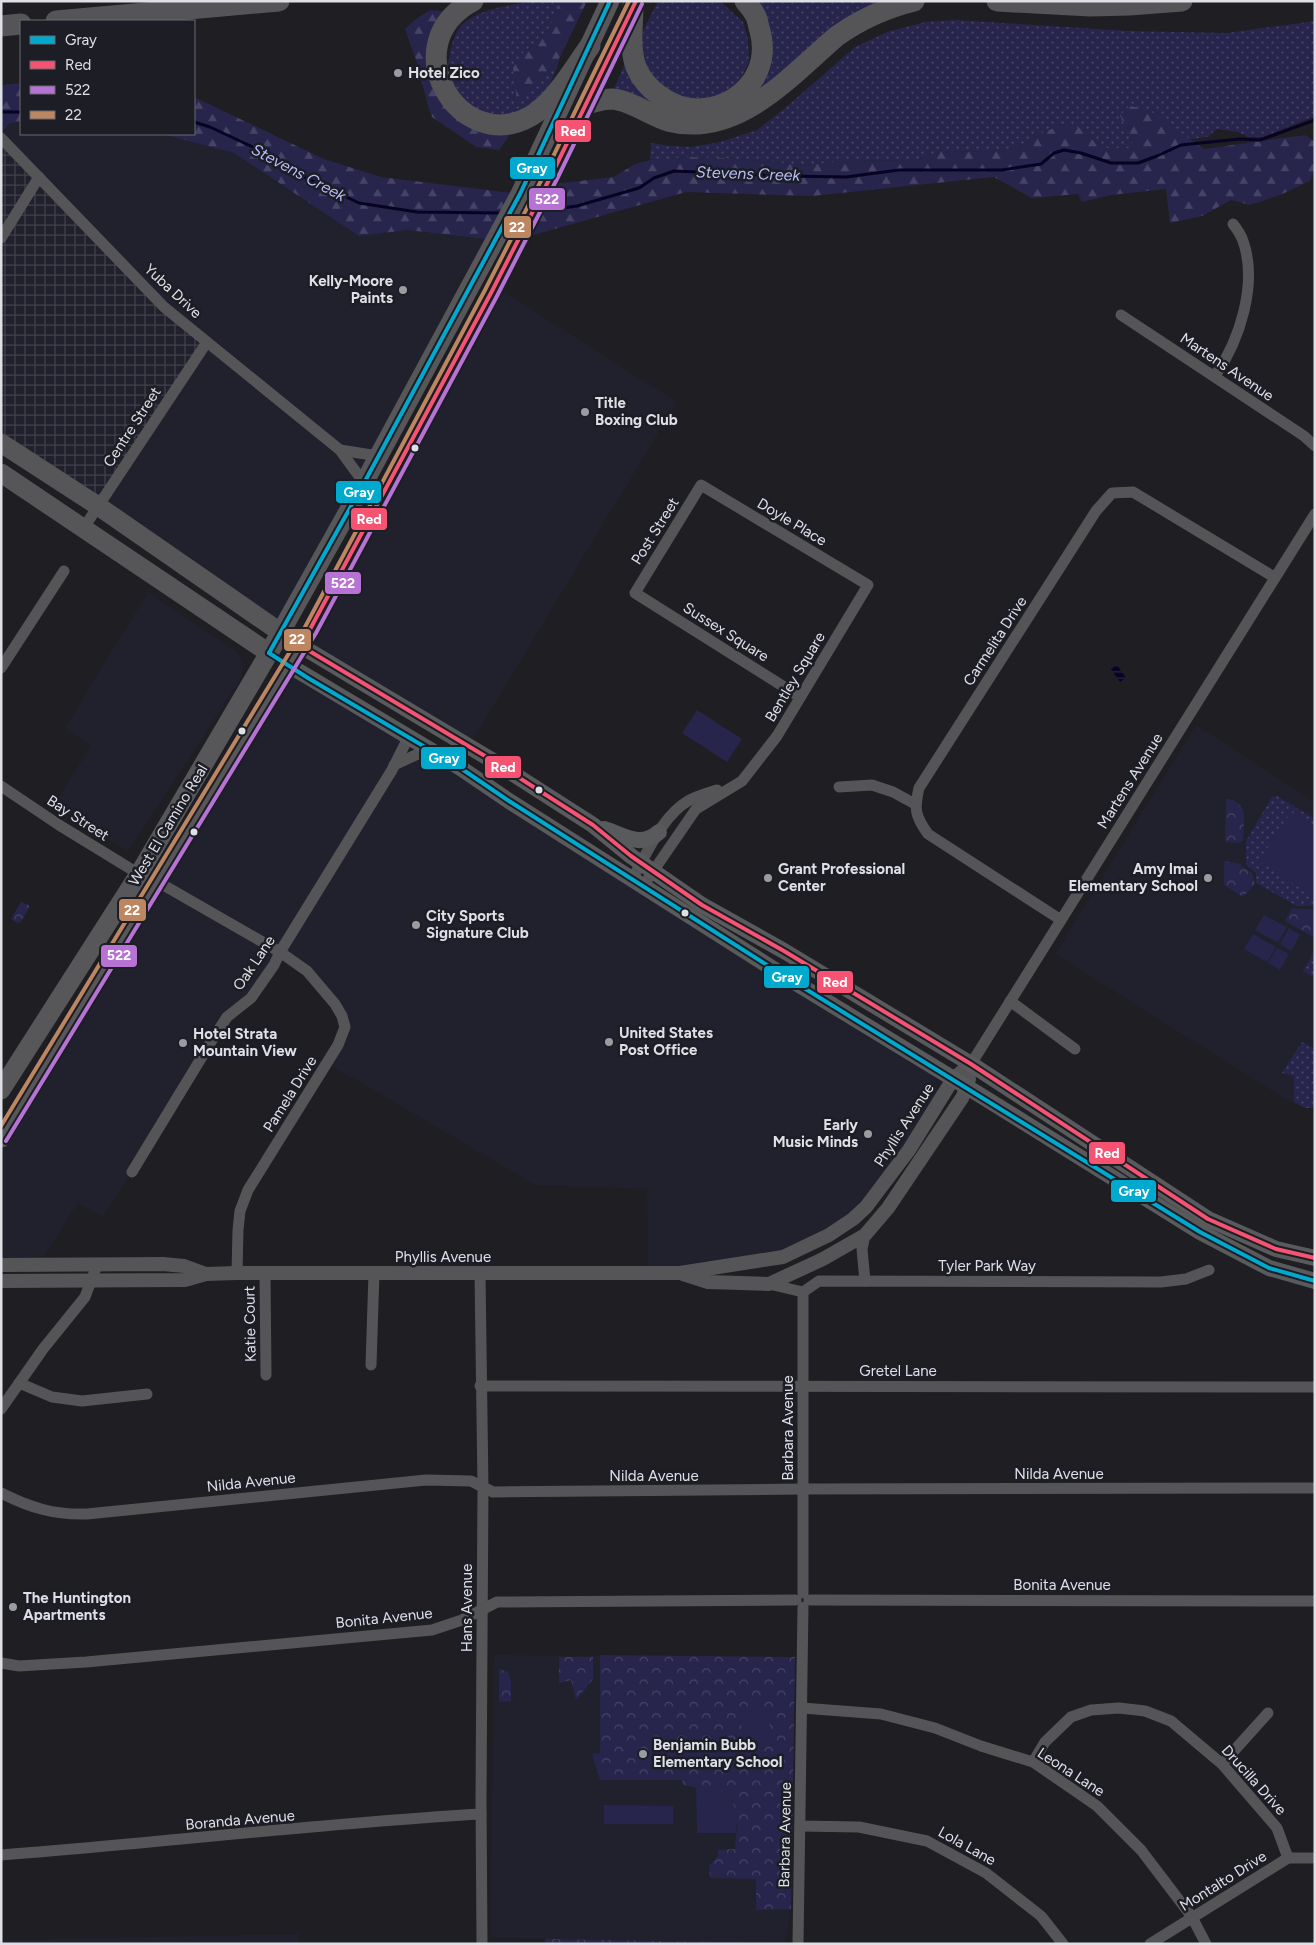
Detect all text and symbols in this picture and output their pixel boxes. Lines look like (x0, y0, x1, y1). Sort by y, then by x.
legend (20, 20, 195, 135)
text: Gray (65, 31, 97, 49)
text: Red (65, 56, 91, 74)
place label: Hotel Zico (408, 64, 480, 82)
marker: Hotel Zico (392, 67, 404, 79)
text: 522 (65, 81, 90, 99)
text: 22 (65, 106, 82, 124)
line badge: Red (554, 119, 592, 143)
text: Red (560, 123, 586, 140)
water label: Stevens Creek (248, 140, 350, 206)
line badge: Gray (509, 156, 556, 180)
text: Gray (516, 160, 548, 177)
water label: Stevens Creek (696, 162, 802, 185)
line badge: 522 (528, 187, 566, 211)
text: 522 (535, 191, 559, 208)
line badge: 22 (503, 215, 532, 239)
text: 22 (509, 219, 525, 236)
street label: Yuba Drive (141, 260, 205, 322)
place label: Kelly-Moore Paints (309, 272, 394, 307)
marker: Kelly-Moore Paints (397, 284, 409, 296)
street label: Martens Avenue (1177, 329, 1277, 405)
street label: Centre Street (99, 383, 165, 470)
place label: Title Boxing Club (595, 394, 678, 429)
marker: Title Boxing Club (579, 406, 591, 418)
unlabelled marker (410, 443, 420, 453)
line badge: Gray (335, 480, 382, 504)
text: Gray (343, 484, 375, 501)
street label: Post Street (627, 494, 683, 568)
street label: Doyle Place (754, 494, 830, 550)
line badge: Red (350, 507, 388, 531)
text: Red (356, 511, 382, 528)
line badge: 522 (324, 571, 362, 595)
text: 522 (331, 575, 355, 592)
street label: Carmelita Drive (959, 593, 1031, 689)
street label: Sussex Square (680, 598, 772, 666)
line badge: 22 (283, 628, 312, 652)
street label: Bentley Square (761, 629, 829, 725)
text: 22 (289, 631, 305, 648)
unlabelled marker (237, 726, 247, 736)
street label: Martens Avenue (1093, 730, 1167, 832)
line badge: Gray (420, 746, 467, 770)
text: Gray (428, 750, 460, 767)
line badge: Red (484, 755, 522, 779)
text: Red (490, 759, 516, 776)
street label: West El Camino Real (125, 761, 211, 889)
unlabelled marker (534, 785, 544, 795)
street label: Bay Street (44, 791, 113, 845)
unlabelled marker (189, 827, 199, 837)
place label: Grant Professional Center (778, 860, 905, 895)
place label: Amy Imai Elementary School (1069, 860, 1198, 895)
marker: Grant Professional Center (762, 872, 774, 884)
marker: Amy Imai Elementary School (1202, 872, 1214, 884)
line badge: 22 (118, 898, 147, 922)
text: 22 (124, 902, 140, 919)
place label: City Sports Signature Club (426, 907, 529, 942)
unlabelled marker (680, 908, 690, 918)
marker: City Sports Signature Club (410, 919, 422, 931)
street label: Oak Lane (229, 932, 279, 994)
line badge: 522 (100, 944, 138, 968)
text: 522 (107, 947, 131, 964)
line badge: Gray (763, 965, 810, 989)
text: Gray (771, 969, 803, 986)
line badge: Red (816, 970, 854, 994)
text: Red (822, 974, 848, 991)
place label: United States Post Office (619, 1024, 713, 1059)
place label: Hotel Strata Mountain View (193, 1025, 297, 1060)
marker: United States Post Office (603, 1036, 615, 1048)
marker: Hotel Strata Mountain View (177, 1037, 189, 1049)
street label: Pamela Drive (259, 1053, 321, 1135)
street label: Phyllis Avenue (870, 1080, 938, 1170)
place label: Early Music Minds (773, 1116, 858, 1151)
marker: Early Music Minds (862, 1128, 874, 1140)
line badge: Red (1088, 1141, 1126, 1165)
text: Red (1094, 1145, 1120, 1162)
line badge: Gray (1110, 1179, 1157, 1203)
text: Gray (1118, 1183, 1150, 1200)
street label: Phyllis Avenue (395, 1248, 491, 1266)
street label: Tyler Park Way (938, 1257, 1036, 1275)
street label: Katie Court (240, 1285, 260, 1362)
street label: Gretel Lane (859, 1362, 937, 1380)
street label: Barbara Avenue (779, 1375, 797, 1481)
street label: Nilda Avenue (1014, 1465, 1104, 1483)
street label: Nilda Avenue (609, 1467, 699, 1485)
street label: Nilda Avenue (206, 1468, 296, 1496)
street label: Hans Avenue (458, 1564, 476, 1652)
street label: Bonita Avenue (1013, 1576, 1111, 1594)
place label: The Huntington Apartments (23, 1589, 131, 1624)
marker: The Huntington Apartments (7, 1601, 19, 1613)
street label: Bonita Avenue (335, 1604, 433, 1632)
place label: Benjamin Bubb Elementary School (653, 1736, 783, 1771)
street label: Drucilla Drive (1218, 1741, 1290, 1819)
street label: Leona Lane (1034, 1744, 1108, 1800)
marker: Benjamin Bubb Elementary School (637, 1748, 649, 1760)
street label: Barbara Avenue (775, 1782, 795, 1888)
street label: Boranda Avenue (185, 1806, 295, 1834)
street label: Lola Lane (935, 1823, 999, 1869)
street label: Montalto Drive (1176, 1847, 1270, 1915)

